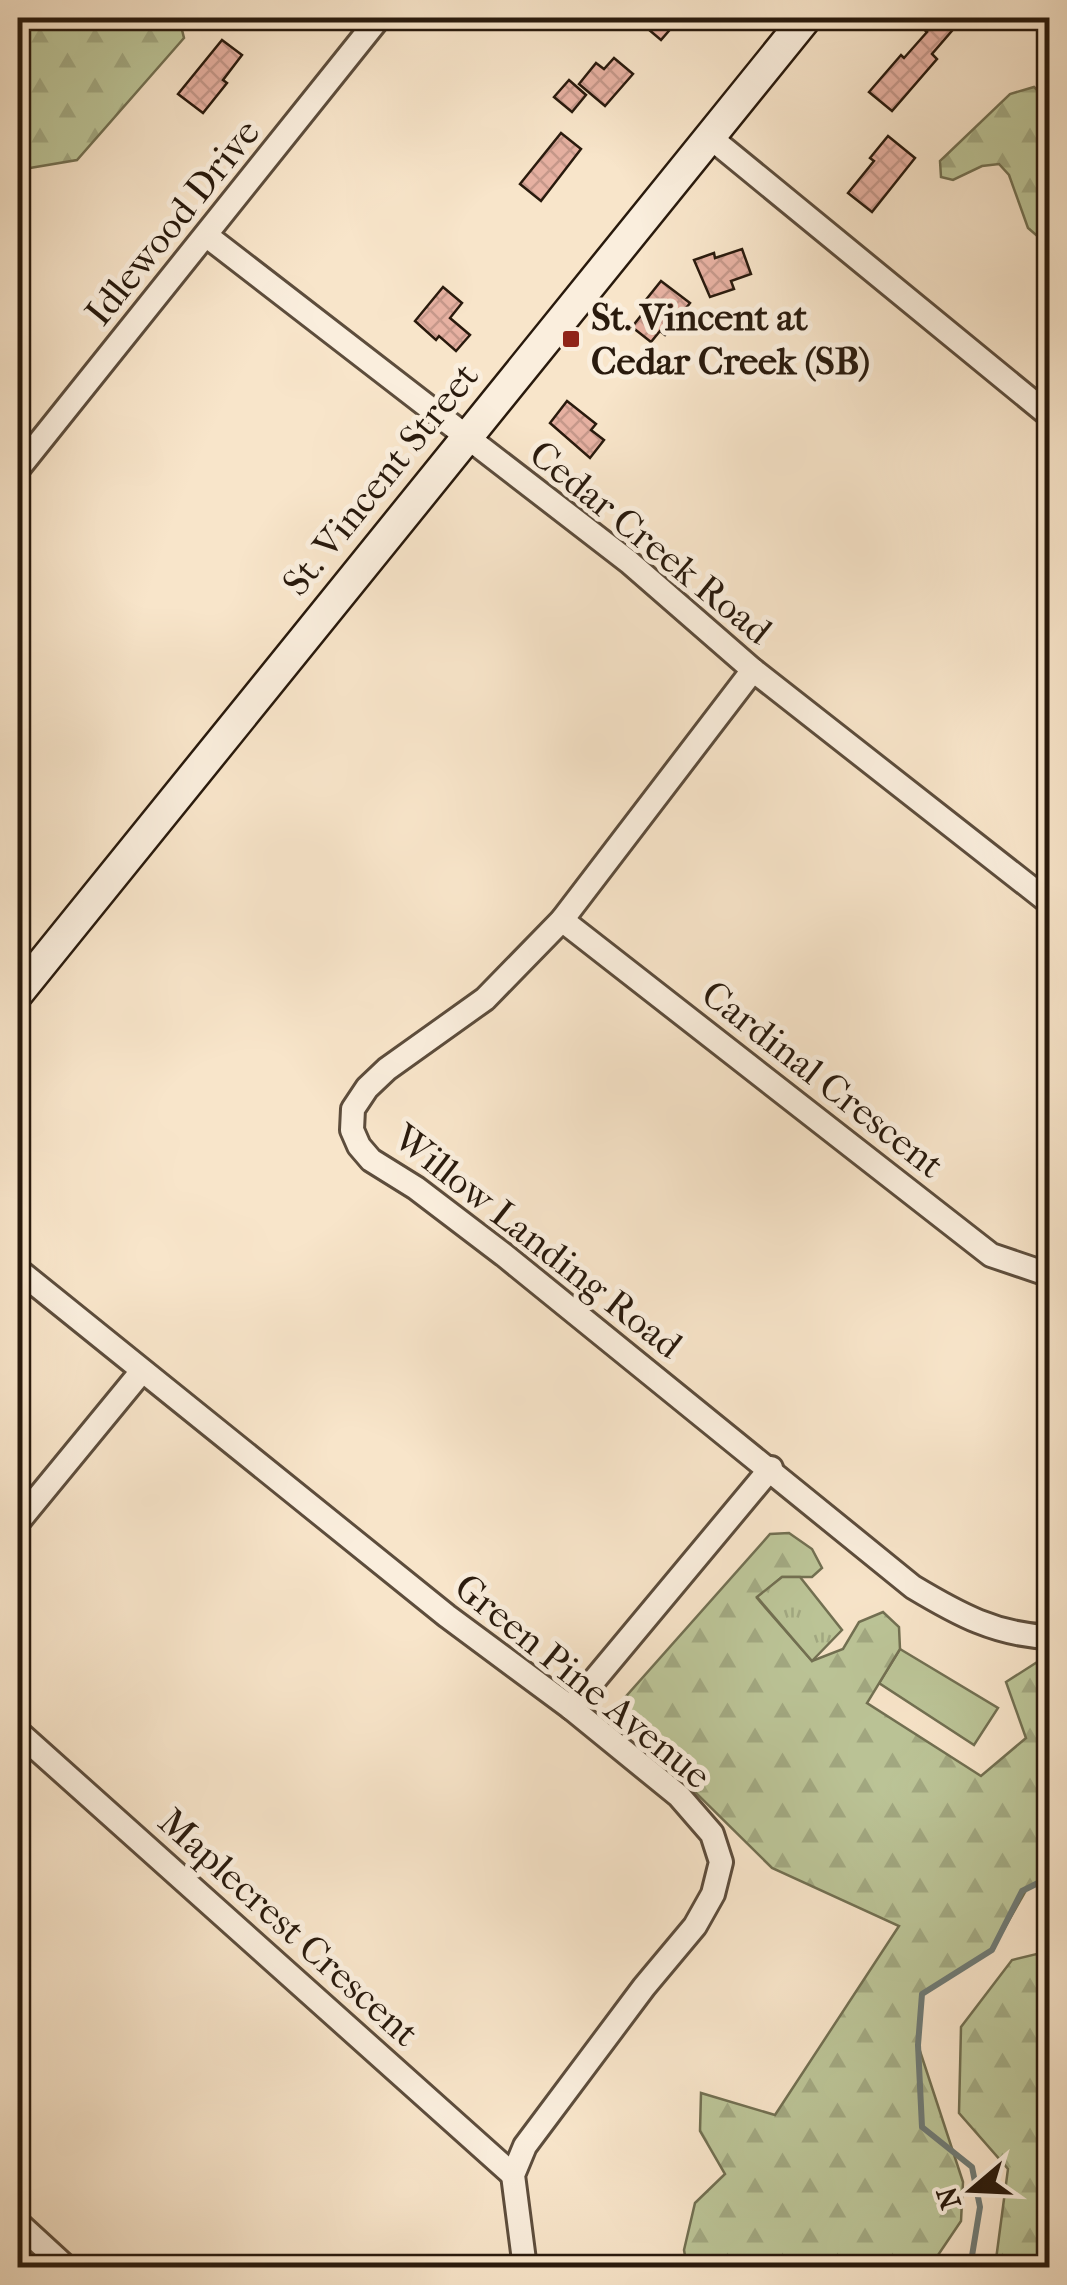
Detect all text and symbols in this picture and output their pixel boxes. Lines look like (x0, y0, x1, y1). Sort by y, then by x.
street label: Idlewood Drive (76, 110, 269, 334)
place label: St. Vincent at Cedar Creek (SB) (591, 295, 870, 384)
marker: St. Vincent at Cedar Creek (SB) (560, 328, 582, 350)
street label: St. Vincent Street (273, 354, 488, 605)
street label: Cedar Creek Road (521, 431, 781, 654)
street label: Cardinal Crescent (693, 971, 953, 1188)
street label: Willow Landing Road (384, 1114, 691, 1368)
street label: Green Pine Avenue (446, 1564, 720, 1798)
street label: Maplecrest Crescent (150, 1799, 428, 2056)
north arrow (922, 2140, 1022, 2240)
text: N (930, 2182, 968, 2213)

